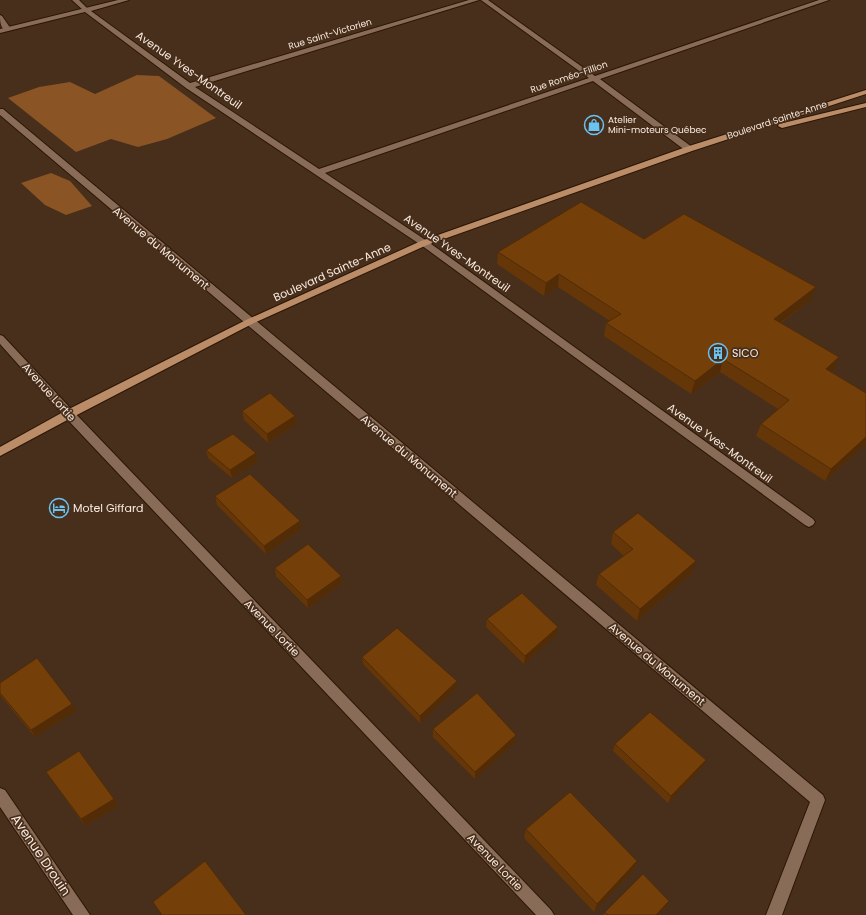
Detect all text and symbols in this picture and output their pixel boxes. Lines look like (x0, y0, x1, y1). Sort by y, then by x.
street label: Rue Saint-Victorien (287, 16, 373, 52)
street label: Avenue Yves-Montreuil (133, 27, 245, 113)
street label: Rue Roméo-Fillion (529, 58, 609, 96)
street label: Boulevard Sainte-Anne (726, 98, 829, 142)
shop icon: Atelier Mini-moteurs Québec (583, 114, 605, 136)
place label: Atelier Mini-moteurs Québec (608, 114, 707, 136)
street label: Avenue du Monument (109, 203, 213, 293)
street label: Avenue Yves-Montreuil (401, 210, 513, 296)
street label: Boulevard Sainte-Anne (271, 239, 394, 305)
building icon: SICO (707, 342, 729, 364)
place label: SICO (732, 345, 759, 361)
street label: Avenue Lortie (18, 359, 80, 425)
street label: Avenue Yves-Montreuil (664, 399, 776, 487)
street label: Avenue du Monument (357, 411, 461, 501)
hotel icon: Motel Giffard (48, 497, 70, 519)
place label: Motel Giffard (73, 500, 143, 516)
street label: Avenue Lortie (241, 596, 303, 660)
street label: Avenue du Monument (605, 619, 709, 709)
street label: Avenue Drouin (7, 811, 75, 899)
street label: Avenue Lortie (464, 830, 526, 894)

